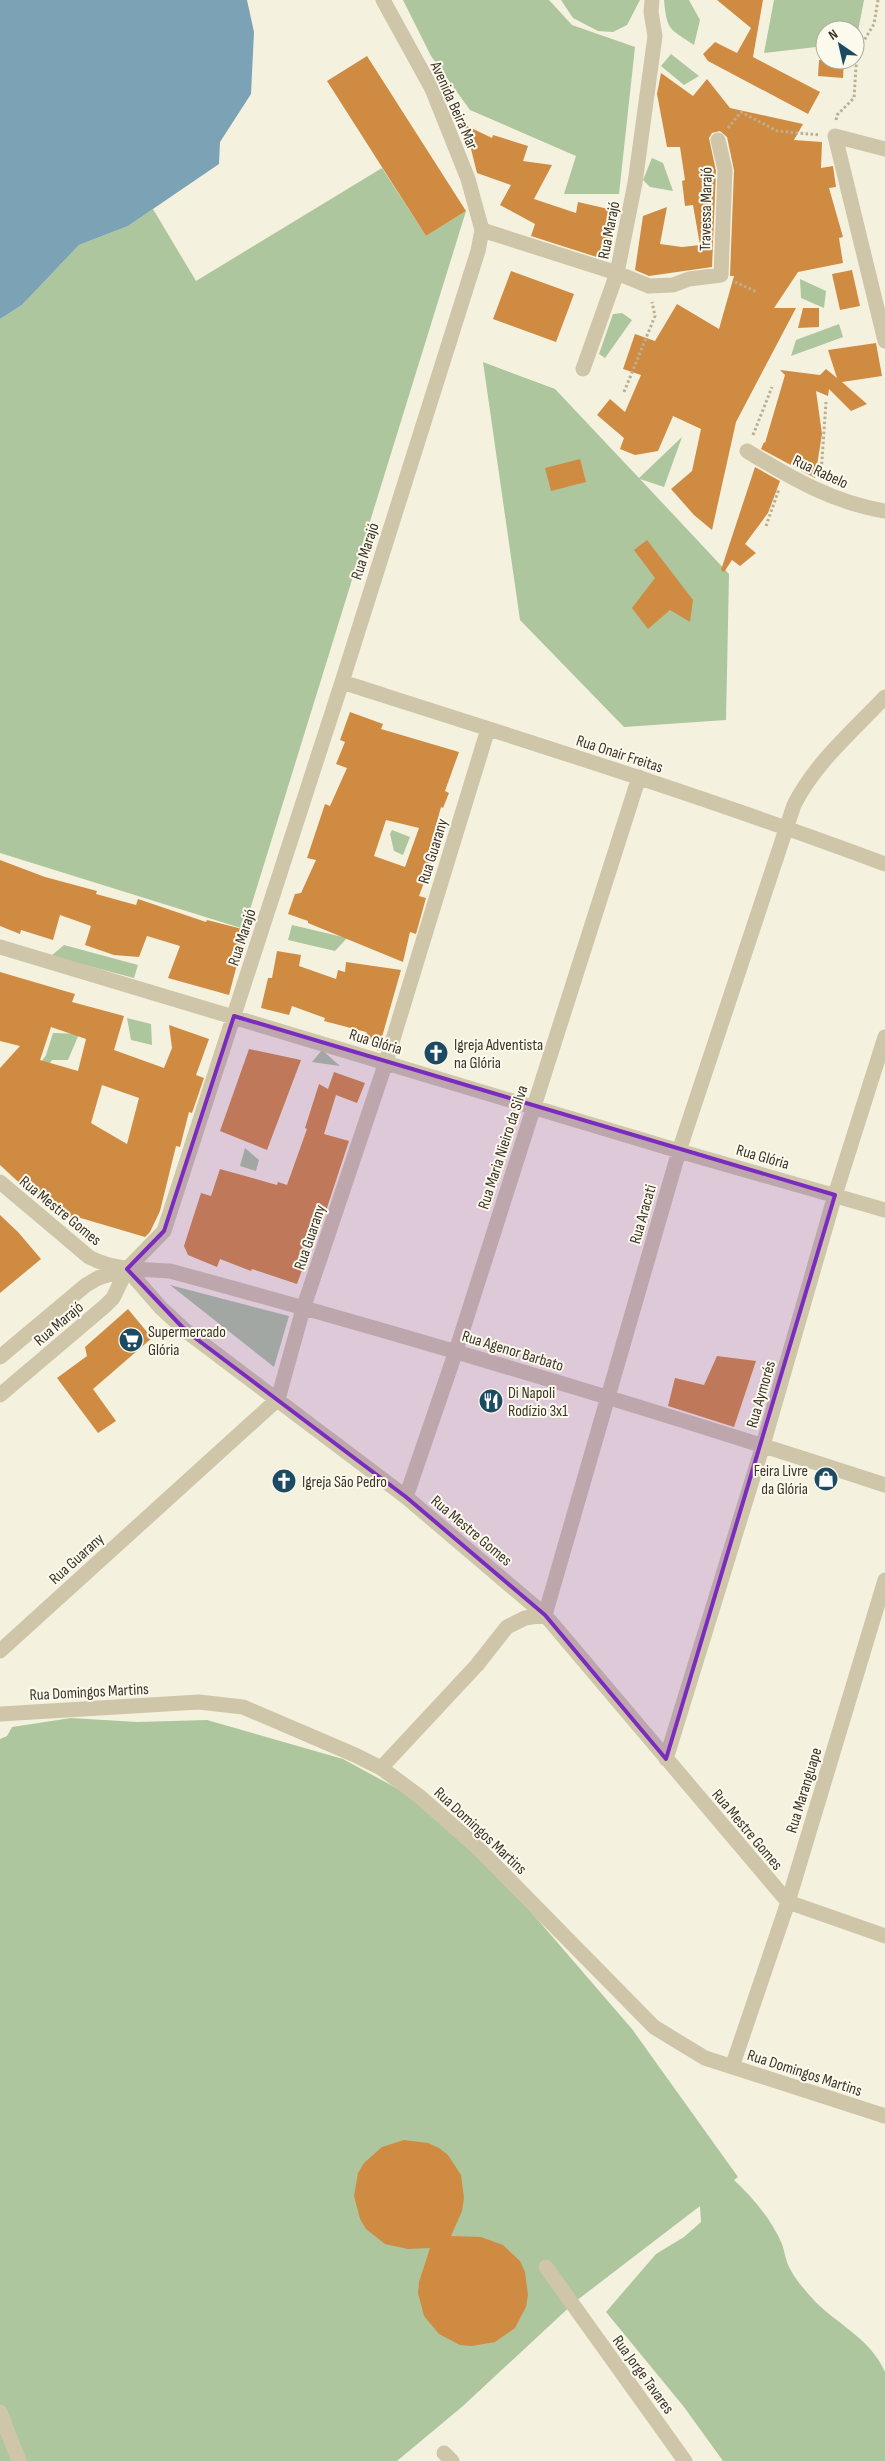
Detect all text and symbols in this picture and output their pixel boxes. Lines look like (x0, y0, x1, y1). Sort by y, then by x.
north arrow (815, 20, 865, 70)
text: N (825, 25, 841, 44)
street label: Avenida Beira Mar (425, 58, 482, 153)
street label: Travessa Marajó (696, 167, 717, 251)
street label: Rua Marajó (595, 200, 624, 261)
street label: Rua Rabelo (790, 451, 851, 493)
street label: Rua Marajó (347, 521, 383, 582)
street label: Rua Onair Freitas (574, 731, 666, 777)
street label: Rua Guarany (415, 817, 452, 886)
street label: Rua Marajó (224, 907, 260, 968)
street label: Rua Glória (347, 1025, 404, 1059)
place label: Igreja Adventista na Glória (454, 1036, 543, 1073)
church icon: Igreja Adventista na Glória (423, 1040, 449, 1066)
street label: Rua Maria Nieiro da Silva (474, 1083, 532, 1212)
street label: Rua Glória (734, 1141, 791, 1174)
street label: Rua Mestre Gomes (15, 1172, 105, 1250)
street label: Rua Aracati (626, 1183, 661, 1246)
street label: Rua Guarany (291, 1203, 330, 1272)
street label: Rua Marajó (30, 1298, 87, 1350)
place label: Supermercado Glória (148, 1323, 226, 1360)
supermarket icon: Supermercado Glória (118, 1327, 144, 1353)
street label: Rua Agenor Barbato (459, 1327, 566, 1376)
street label: Rua Aymorés (743, 1358, 780, 1430)
place label: Di Napoli Rodízio 3x1 (508, 1384, 568, 1421)
restaurant icon: Di Napoli Rodízio 3x1 (478, 1388, 504, 1414)
place label: Feira Livre da Glória (754, 1462, 808, 1499)
shop icon: Feira Livre da Glória (813, 1466, 839, 1492)
church icon: Igreja São Pedro (271, 1468, 297, 1494)
place label: Igreja São Pedro (302, 1473, 387, 1492)
street label: Rua Mestre Gomes (427, 1492, 516, 1571)
street label: Rua Guarany (46, 1530, 108, 1589)
street label: Rua Domingos Martins (29, 1680, 150, 1705)
street label: Rua Maranguape (782, 1746, 826, 1835)
street label: Rua Domingos Martins (430, 1783, 530, 1879)
street label: Rua Mestre Gomes (708, 1786, 786, 1874)
street label: Rua Domingos Martins (745, 2046, 865, 2101)
street label: Rua Jorge Tavares (608, 2332, 678, 2418)

